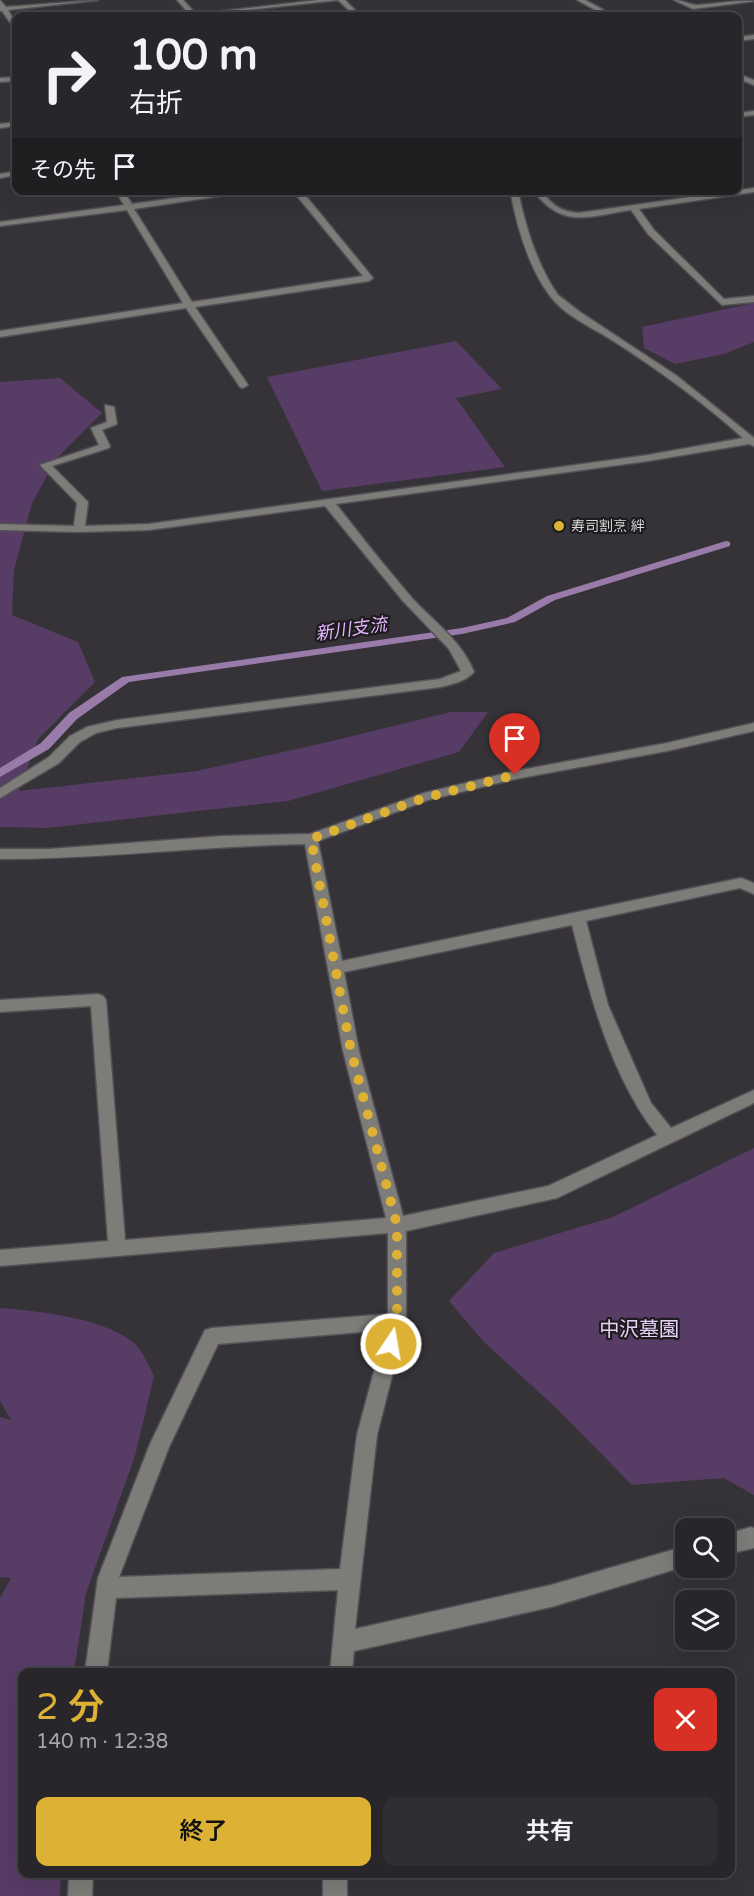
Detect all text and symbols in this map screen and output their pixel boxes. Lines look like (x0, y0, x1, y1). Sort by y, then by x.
text: 100 m (129, 30, 258, 81)
icon: right (30, 36, 108, 114)
text: 右折 (129, 87, 183, 120)
icon: arrive (108, 150, 141, 183)
text: その先 (30, 157, 96, 183)
place label: 寿司割烹 絆 (571, 518, 645, 535)
marker: 寿司割烹 絆 (552, 519, 566, 533)
water label: 新川支流 (314, 613, 391, 645)
pin (489, 713, 540, 775)
icon: arrive (498, 722, 531, 755)
position arrow (359, 1312, 423, 1376)
park label: 中沢墓園 (599, 1318, 679, 1342)
map controls (675, 1518, 735, 1650)
button: search (675, 1518, 735, 1578)
button: layers (675, 1590, 735, 1650)
text: 2 分 (36, 1686, 104, 1729)
button: close (654, 1688, 717, 1751)
text: 140 m · 12:38 (36, 1730, 168, 1754)
button: 終了 (36, 1797, 371, 1866)
button: 共有 (383, 1797, 717, 1866)

